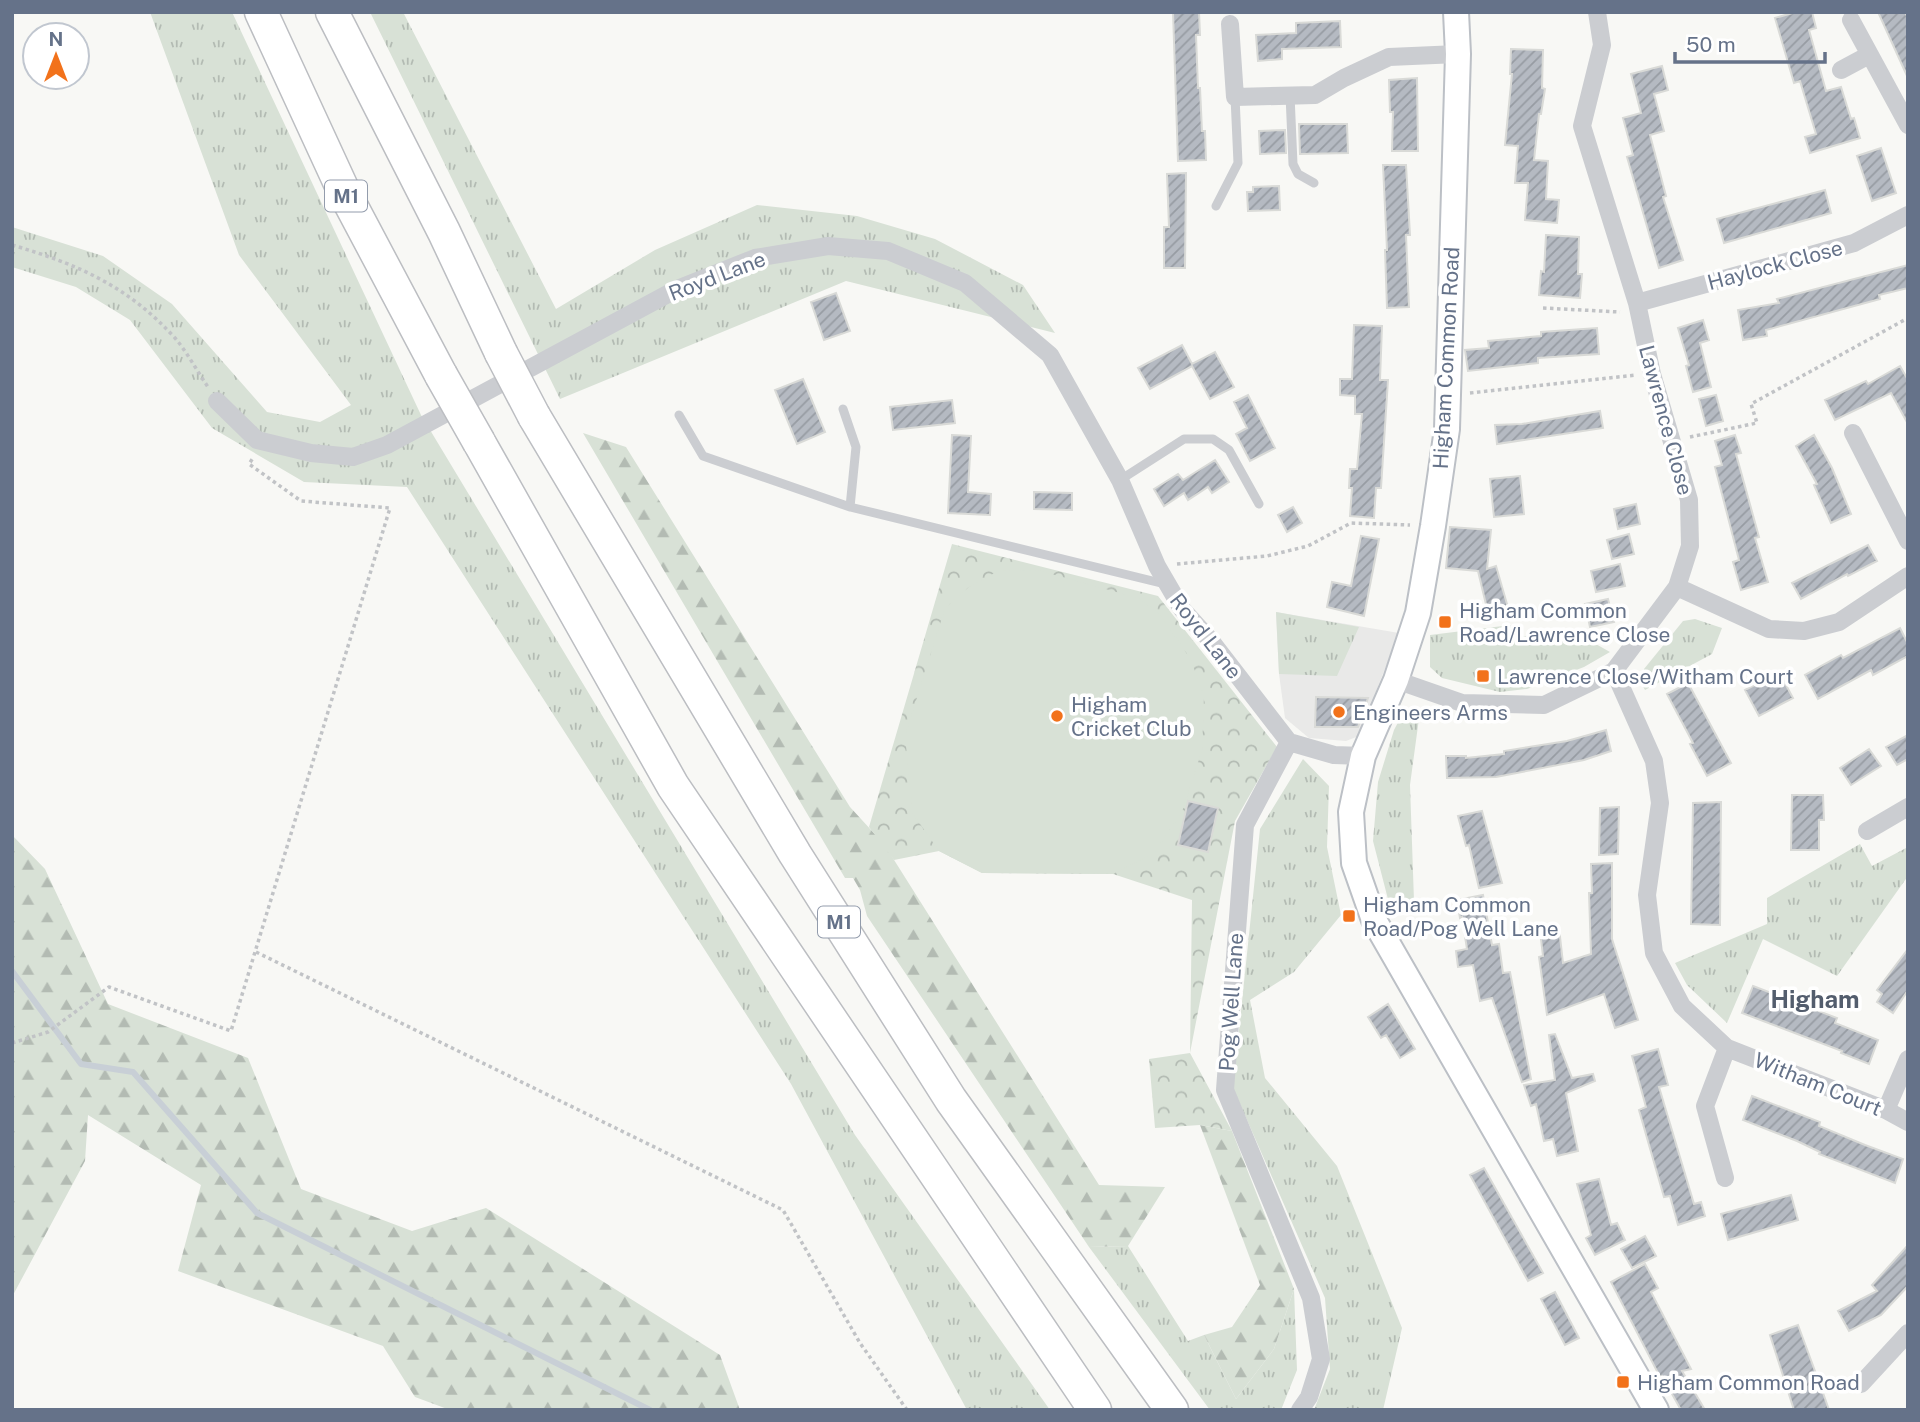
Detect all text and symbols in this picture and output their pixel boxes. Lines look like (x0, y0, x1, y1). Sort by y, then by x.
north arrow (21, 21, 91, 91)
scale bar (1675, 21, 1826, 65)
text: N (49, 28, 63, 50)
text: 50 m (1686, 32, 1736, 57)
road number: M1 (325, 180, 367, 212)
street label: Haylock Close (1705, 235, 1845, 295)
street label: Royd Lane (665, 246, 769, 306)
street label: Higham Common Road (1428, 246, 1464, 470)
street label: Lawrence Close (1634, 342, 1698, 498)
street label: Royd Lane (1165, 588, 1247, 684)
place label: Higham Common Road/Lawrence Close (1459, 598, 1670, 647)
marker: Higham Common Road/Lawrence Close (1437, 614, 1453, 630)
place label: Lawrence Close/Witham Court (1497, 664, 1794, 689)
marker: Lawrence Close/Witham Court (1475, 668, 1491, 684)
place label: Higham Cricket Club (1071, 692, 1191, 741)
place label: Engineers Arms (1353, 700, 1508, 725)
marker: Engineers Arms (1331, 704, 1347, 720)
marker: Higham Cricket Club (1049, 708, 1065, 724)
place label: Higham Common Road/Pog Well Lane (1363, 892, 1559, 941)
road number: M1 (818, 906, 860, 938)
marker: Higham Common Road/Pog Well Lane (1341, 908, 1357, 924)
street label: Pog Well Lane (1214, 932, 1248, 1072)
district label: Higham (1770, 985, 1860, 1013)
street label: Witham Court (1751, 1047, 1885, 1121)
place label: Higham Common Road (1637, 1370, 1860, 1395)
marker: Higham Common Road (1615, 1374, 1631, 1390)

